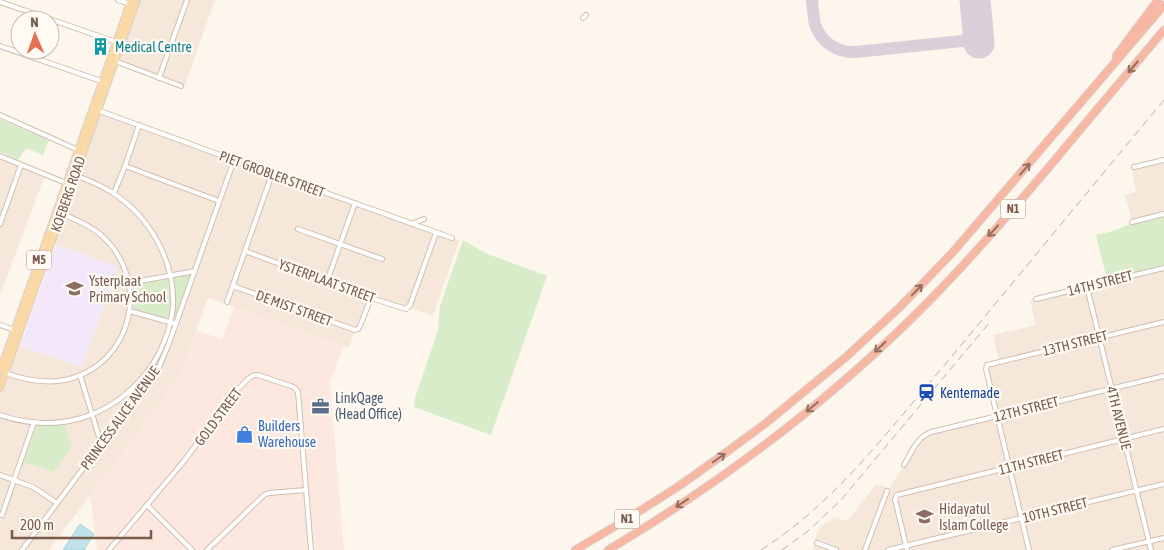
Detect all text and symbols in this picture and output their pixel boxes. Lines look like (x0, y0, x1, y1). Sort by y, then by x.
north arrow (10, 10, 60, 60)
text: N (30, 14, 39, 30)
building icon: Medical Centre (91, 37, 111, 57)
place label: Medical Centre (115, 39, 192, 55)
one-way arrow (1127, 61, 1138, 74)
street label: PIET GROBLER STREET (217, 148, 327, 200)
street label: KOEBERG ROAD (48, 154, 88, 234)
one-way arrow (1019, 162, 1031, 175)
road number: N1 (1000, 200, 1026, 218)
one-way arrow (988, 225, 999, 238)
road number: M5 (26, 250, 52, 270)
street label: YSTERPLAAT STREET (276, 256, 378, 306)
street label: 14TH STREET (1066, 267, 1134, 299)
place label: Ysterplaat Primary School (89, 273, 167, 305)
school or university icon: Ysterplaat Primary School (65, 279, 85, 299)
one-way arrow (910, 284, 922, 296)
street label: DE MIST STREET (254, 287, 334, 329)
street label: 13TH STREET (1041, 327, 1109, 359)
one-way arrow (874, 341, 886, 353)
street label: PRINCESS ALICE AVENUE (77, 363, 163, 473)
station icon: Kentemade (916, 383, 936, 403)
street label: GOLD STREET (191, 385, 245, 449)
place label: Kentemade (940, 385, 1000, 401)
street label: 4TH AVENUE (1103, 385, 1135, 451)
place label: LinkQage (Head Office) (335, 390, 402, 422)
street label: 12TH STREET (992, 393, 1060, 425)
office icon: LinkQage (Head Office) (311, 396, 331, 416)
one-way arrow (806, 401, 819, 412)
place label: Builders Warehouse (258, 418, 316, 450)
shop icon: Builders Warehouse (234, 424, 254, 444)
street label: 11TH STREET (997, 446, 1065, 478)
one-way arrow (711, 453, 725, 463)
street label: 10TH STREET (1021, 494, 1089, 526)
one-way arrow (675, 498, 689, 508)
place label: Hidayatul Islam College (939, 501, 1008, 533)
school or university icon: Hidayatul Islam College (915, 507, 935, 527)
scale bar (12, 508, 151, 540)
road number: N1 (614, 509, 640, 528)
text: 200 m (20, 516, 54, 533)

